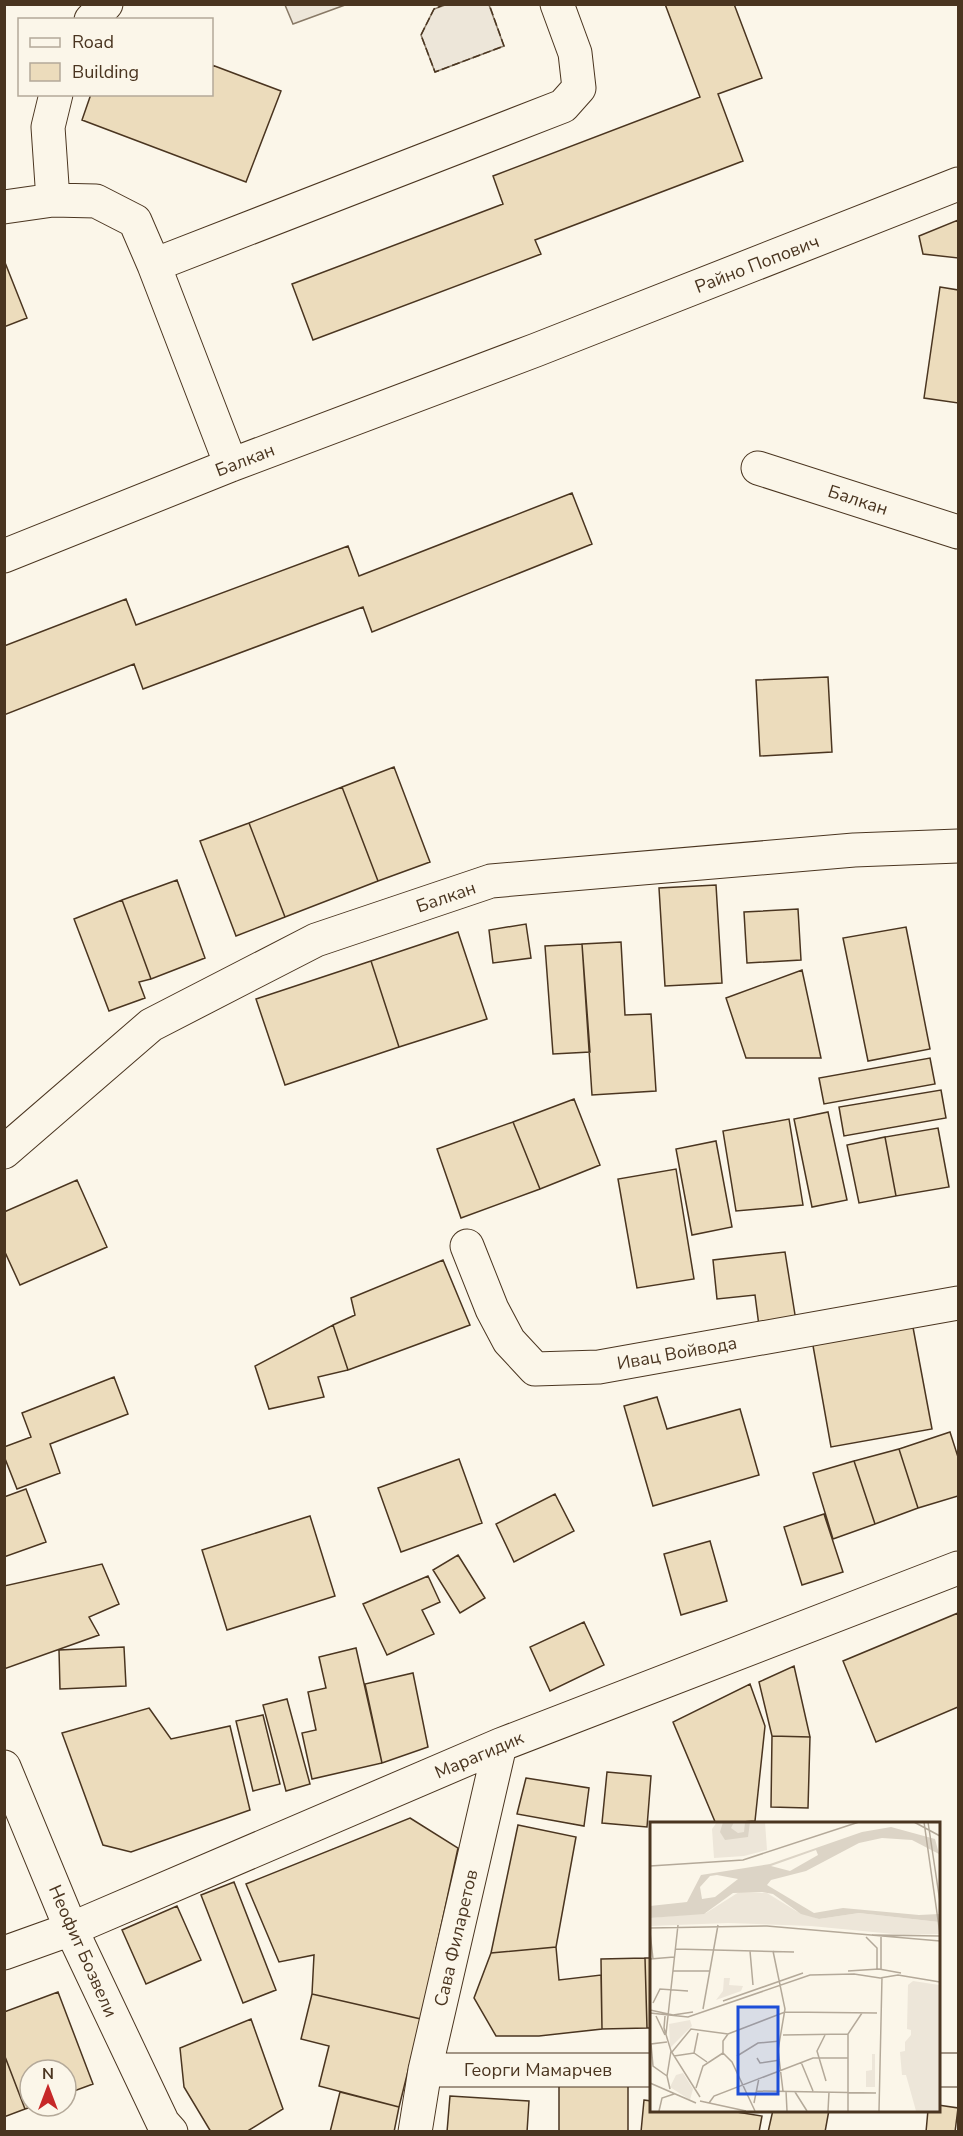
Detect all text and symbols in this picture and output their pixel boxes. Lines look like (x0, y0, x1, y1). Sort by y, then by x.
legend (18, 18, 213, 96)
text: Road (72, 30, 114, 54)
text: Building (72, 60, 139, 84)
street label: Райно Попович (691, 229, 823, 299)
street label: Балкан (212, 438, 278, 482)
street label: Балкан (825, 479, 891, 521)
street label: Балкан (413, 876, 479, 918)
street label: Ивац Войвода (615, 1331, 739, 1375)
street label: Марагидик (431, 1725, 528, 1784)
inset map (650, 1822, 939, 2112)
street label: Сава Филаретов (429, 1867, 483, 2009)
street label: Неофит Бозвели (43, 1881, 123, 2021)
north arrow (18, 2058, 78, 2118)
street label: Георги Мамарчев (464, 2058, 612, 2082)
text: N (42, 2063, 54, 2085)

